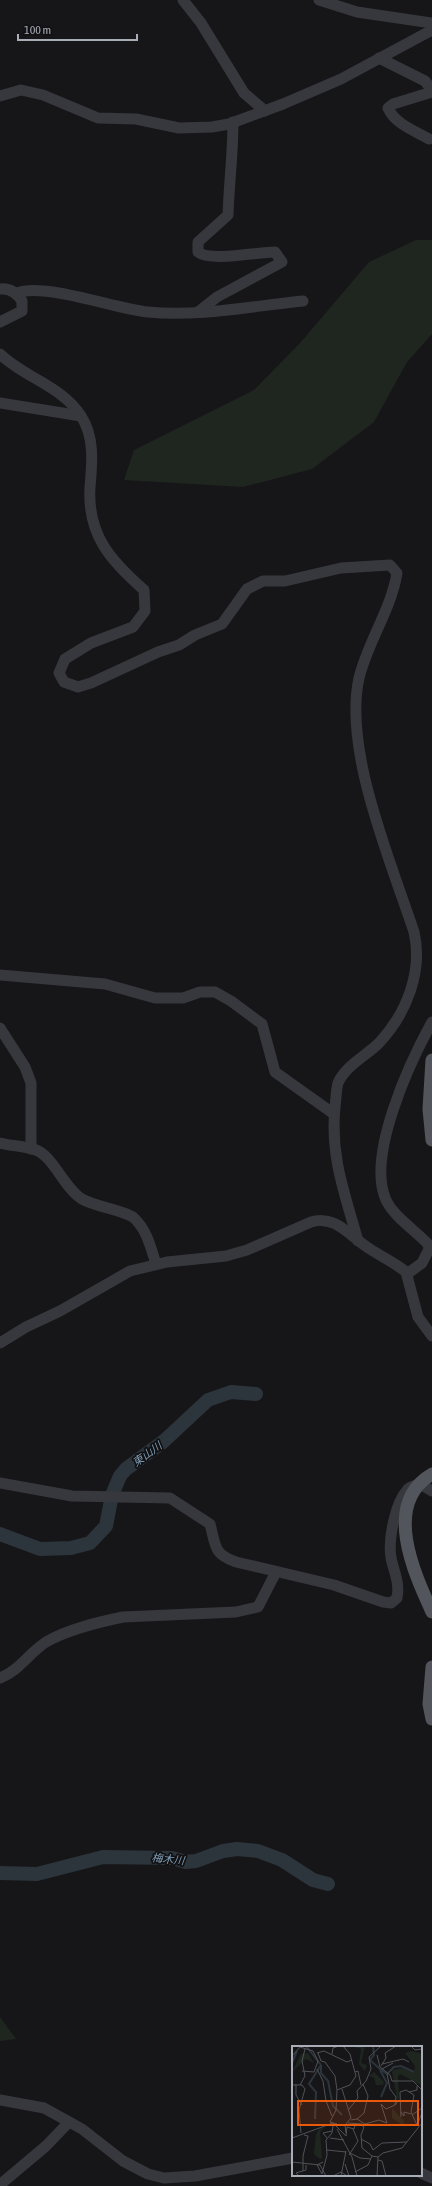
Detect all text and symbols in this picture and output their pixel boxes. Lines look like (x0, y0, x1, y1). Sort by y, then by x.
scale bar (18, 16, 137, 42)
text: 100 m (24, 23, 51, 37)
water label: 東山川 (130, 1439, 165, 1469)
water label: 梅木川 (151, 1851, 186, 1867)
inset map (292, 2046, 422, 2176)

